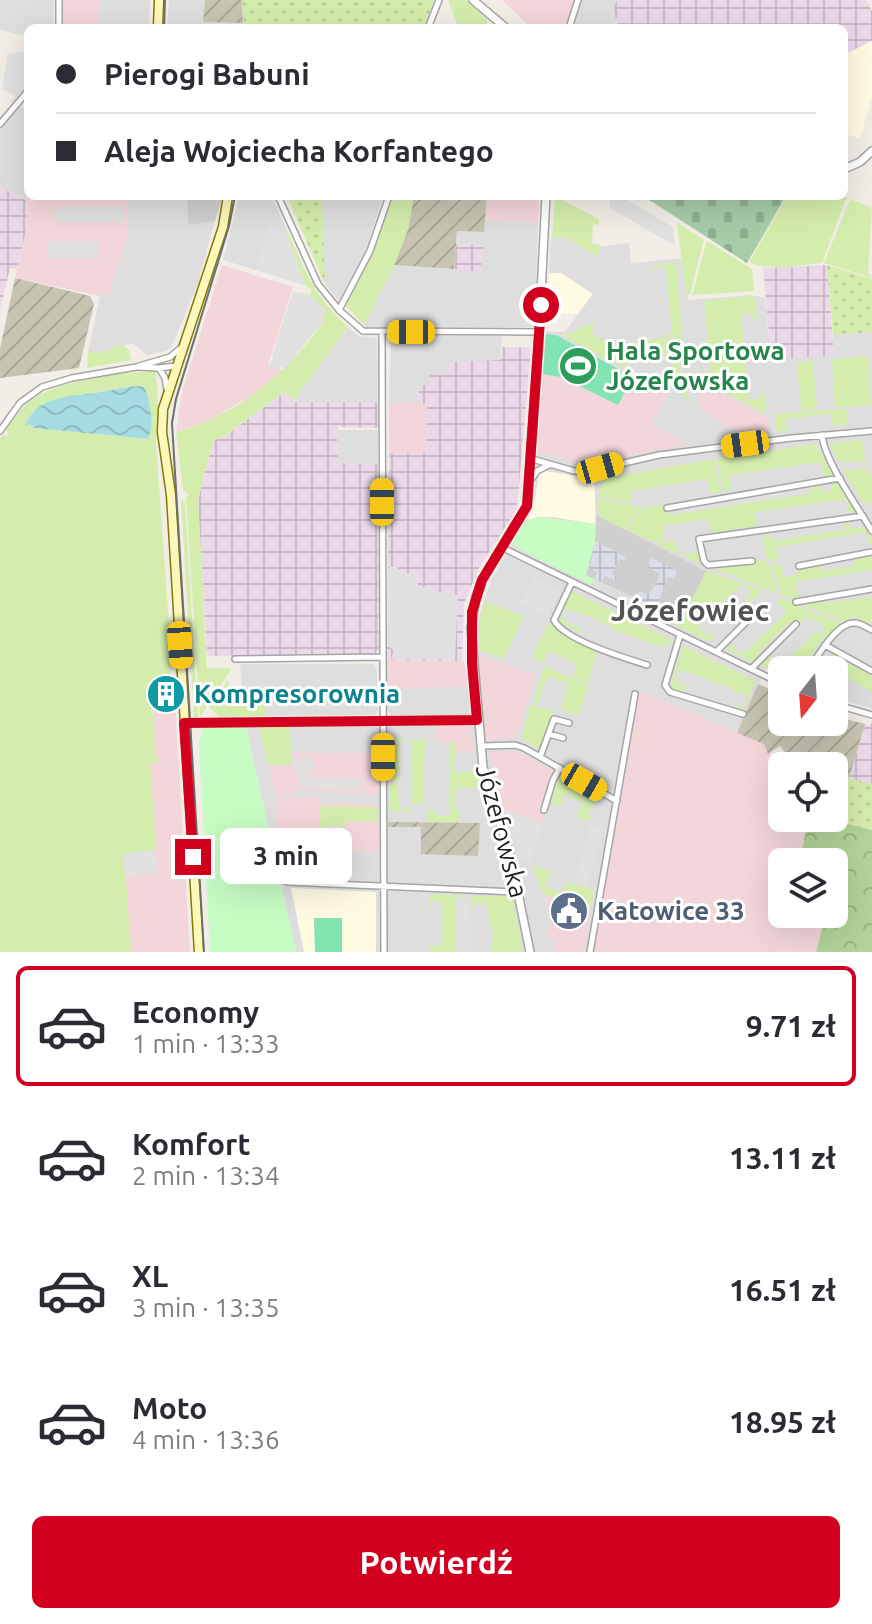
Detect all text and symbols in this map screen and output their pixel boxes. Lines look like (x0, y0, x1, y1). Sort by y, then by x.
text: Pierogi Babuni (104, 57, 309, 91)
text: Aleja Wojciecha Korfantego (104, 134, 494, 168)
route start (523, 287, 559, 323)
car (387, 320, 435, 344)
place label: Hala Sportowa Józefowska (606, 336, 785, 395)
sports icon: Hala Sportowa Józefowska (557, 345, 599, 387)
car (720, 429, 770, 459)
car (574, 450, 626, 486)
car (370, 478, 394, 526)
district label: Józefowiec (611, 593, 769, 627)
car (166, 620, 194, 670)
north arrow (768, 656, 848, 736)
map controls (768, 656, 848, 928)
building icon: Kompresorownia (145, 673, 187, 715)
place label: Kompresorownia (194, 679, 400, 708)
car (371, 733, 395, 781)
button: locate (768, 752, 848, 832)
car (557, 760, 611, 804)
street label: Józefowska (471, 761, 534, 901)
callout: 3 min (221, 829, 353, 885)
route end (175, 839, 211, 875)
text: 3 min (253, 841, 319, 870)
button: layers (768, 848, 848, 928)
public building icon: Katowice 33 (548, 890, 590, 932)
place label: Katowice 33 (597, 896, 745, 925)
icon: car (36, 990, 108, 1062)
text: Economy (132, 995, 259, 1029)
text: 9.71 zł (746, 1009, 836, 1043)
text: 1 min · 13:33 (132, 1029, 280, 1058)
icon: car (36, 1122, 108, 1194)
text: Komfort (132, 1127, 250, 1161)
text: 13.11 zł (729, 1141, 836, 1175)
text: 2 min · 13:34 (132, 1161, 280, 1190)
icon: car (36, 1254, 108, 1326)
text: XL (132, 1259, 168, 1293)
text: 16.51 zł (729, 1273, 836, 1307)
text: 3 min · 13:35 (132, 1293, 280, 1322)
icon: car (36, 1386, 108, 1458)
text: Moto (132, 1391, 207, 1425)
text: 18.95 zł (729, 1405, 836, 1439)
text: 4 min · 13:36 (132, 1425, 280, 1454)
button: Potwierdź (32, 1516, 840, 1608)

